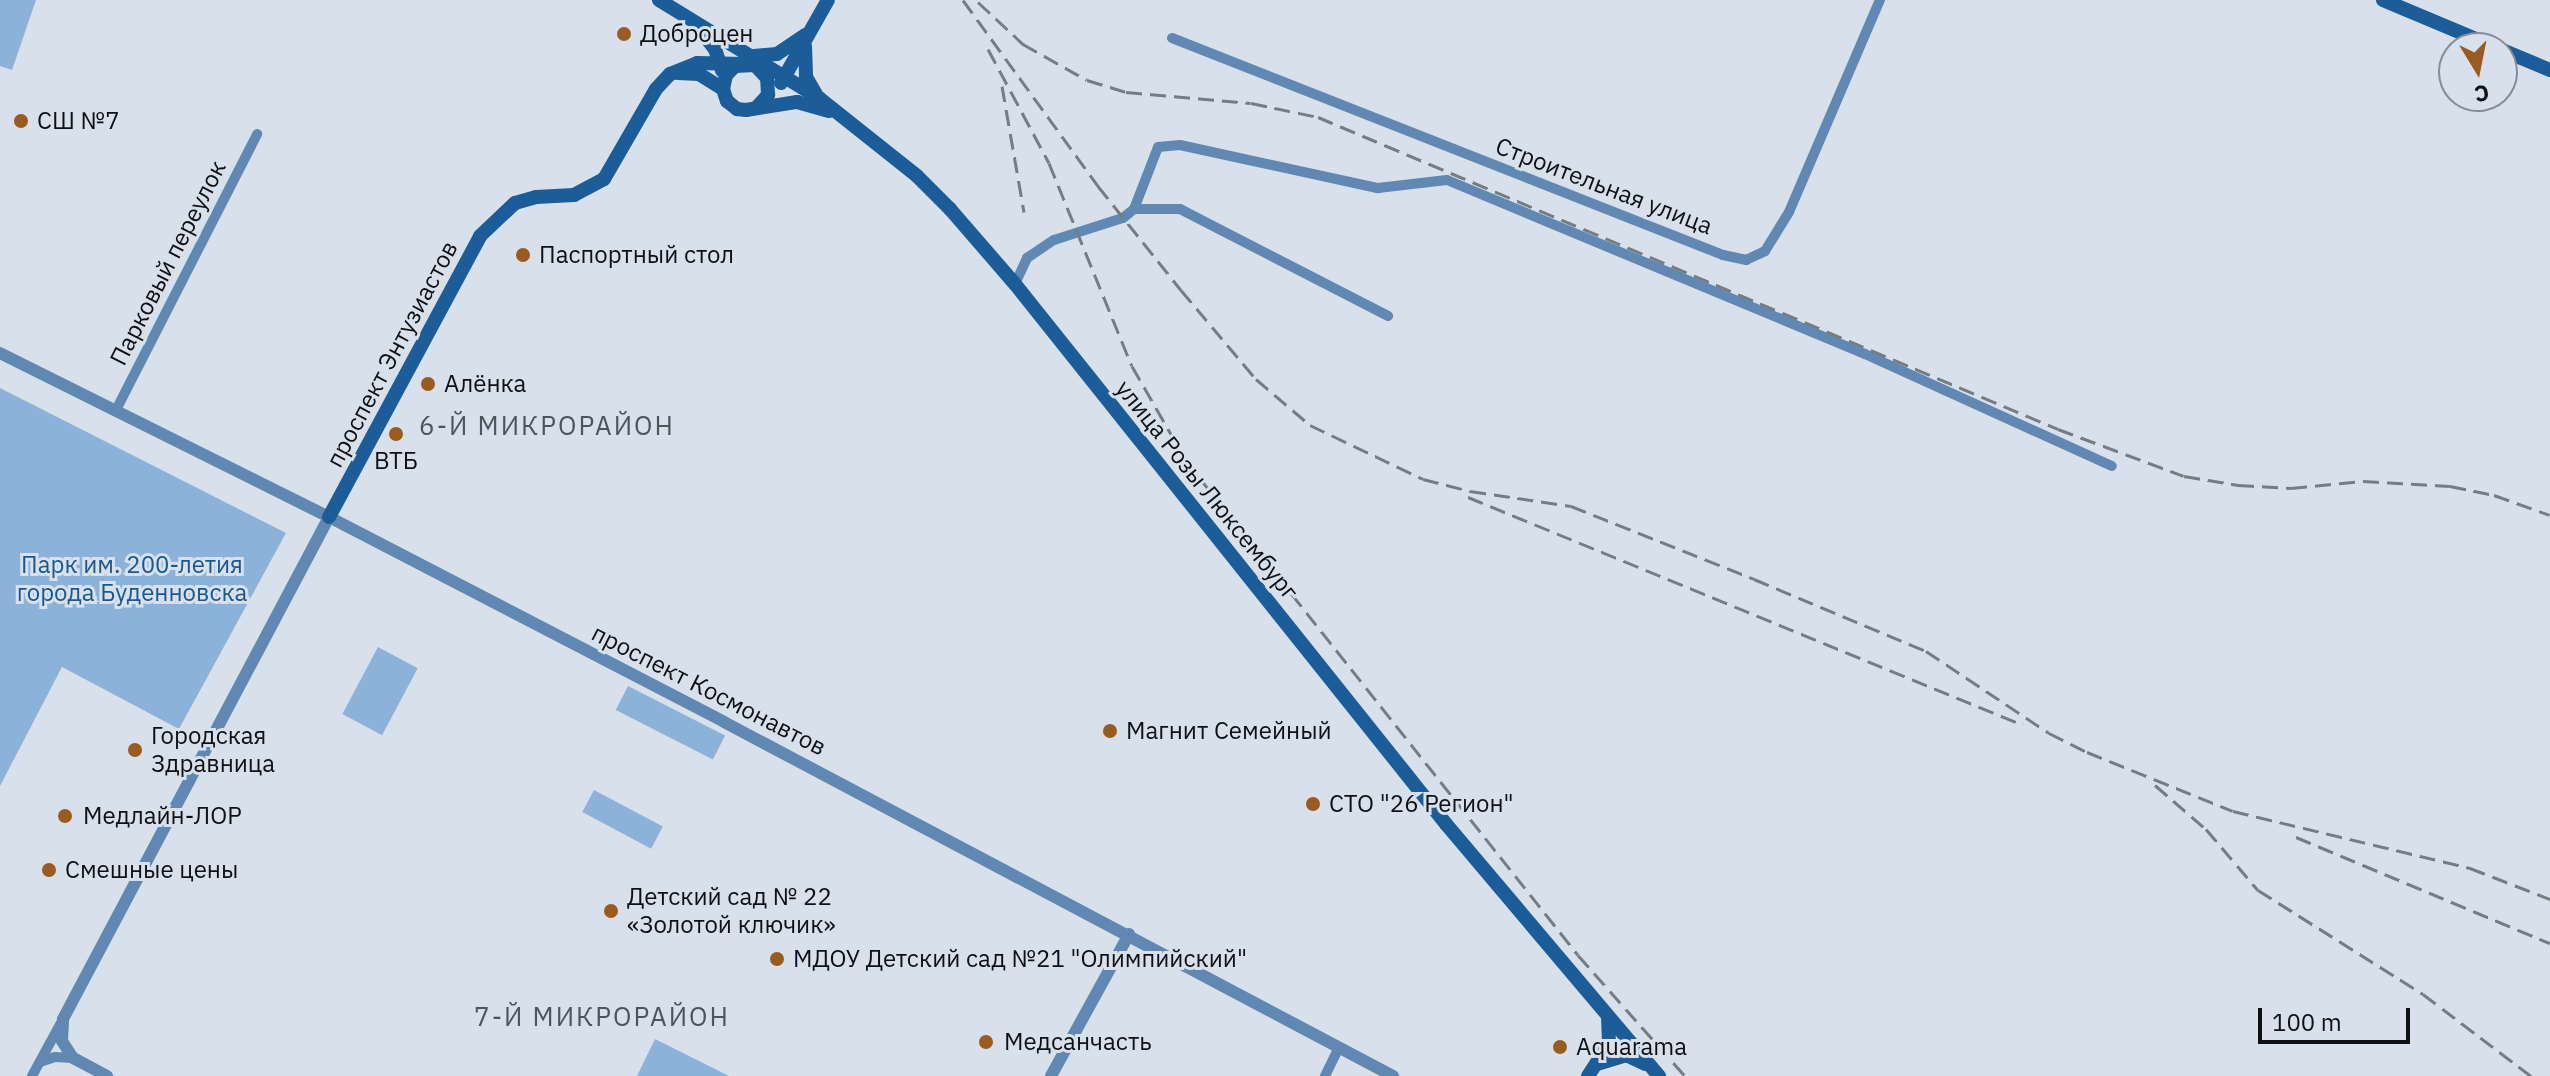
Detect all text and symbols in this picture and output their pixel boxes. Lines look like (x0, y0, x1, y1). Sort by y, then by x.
place label: Доброцен (640, 20, 753, 48)
marker: Доброцен (615, 25, 633, 43)
north arrow (2438, 32, 2518, 112)
text: С (2472, 79, 2491, 110)
place label: СШ №7 (37, 107, 120, 135)
marker: СШ №7 (12, 112, 30, 130)
street label: Строительная улица (1492, 131, 1716, 241)
street label: Парковый переулок (104, 156, 232, 370)
street label: проспект Энтузиастов (320, 236, 464, 472)
place label: Паспортный стол (539, 241, 734, 269)
marker: Паспортный стол (514, 246, 532, 264)
place label: Алёнка (444, 370, 526, 398)
street label: улица Розы Люксембург (1110, 374, 1304, 606)
marker: Алёнка (419, 375, 437, 393)
district label: 6-Й МИКРОРАЙОН (419, 410, 675, 442)
marker: ВТБ (387, 425, 405, 443)
place label: ВТБ (374, 447, 418, 475)
park label: Парк им. 200-летия города Буденновска (17, 551, 247, 607)
street label: проспект Космонавтов (587, 618, 831, 762)
place label: Магнит Семейный (1126, 717, 1332, 745)
place label: Городская Здравница (151, 722, 275, 778)
marker: Магнит Семейный (1101, 722, 1119, 740)
marker: Городская Здравница (126, 741, 144, 759)
place label: СТО "26 Регион" (1329, 790, 1514, 818)
marker: СТО "26 Регион" (1304, 795, 1322, 813)
place label: Медлайн-ЛОР (83, 802, 242, 830)
marker: Медлайн-ЛОР (54, 805, 76, 827)
place label: Смешные цены (65, 856, 238, 884)
marker: Смешные цены (40, 861, 58, 879)
place label: Детский сад № 22 «Золотой ключик» (627, 883, 836, 939)
marker: Детский сад № 22 «Золотой ключик» (602, 902, 620, 920)
place label: МДОУ Детский сад №21 "Олимпийский" (793, 945, 1247, 973)
marker: МДОУ Детский сад №21 "Олимпийский" (768, 950, 786, 968)
scale bar (2262, 992, 2414, 1042)
district label: 7-Й МИКРОРАЙОН (474, 1001, 730, 1033)
text: 100 m (2272, 1006, 2342, 1038)
place label: Медсанчасть (1004, 1028, 1152, 1056)
marker: Медсанчасть (975, 1031, 997, 1053)
place label: Aquarama (1576, 1033, 1687, 1061)
marker: Aquarama (1551, 1038, 1569, 1056)

